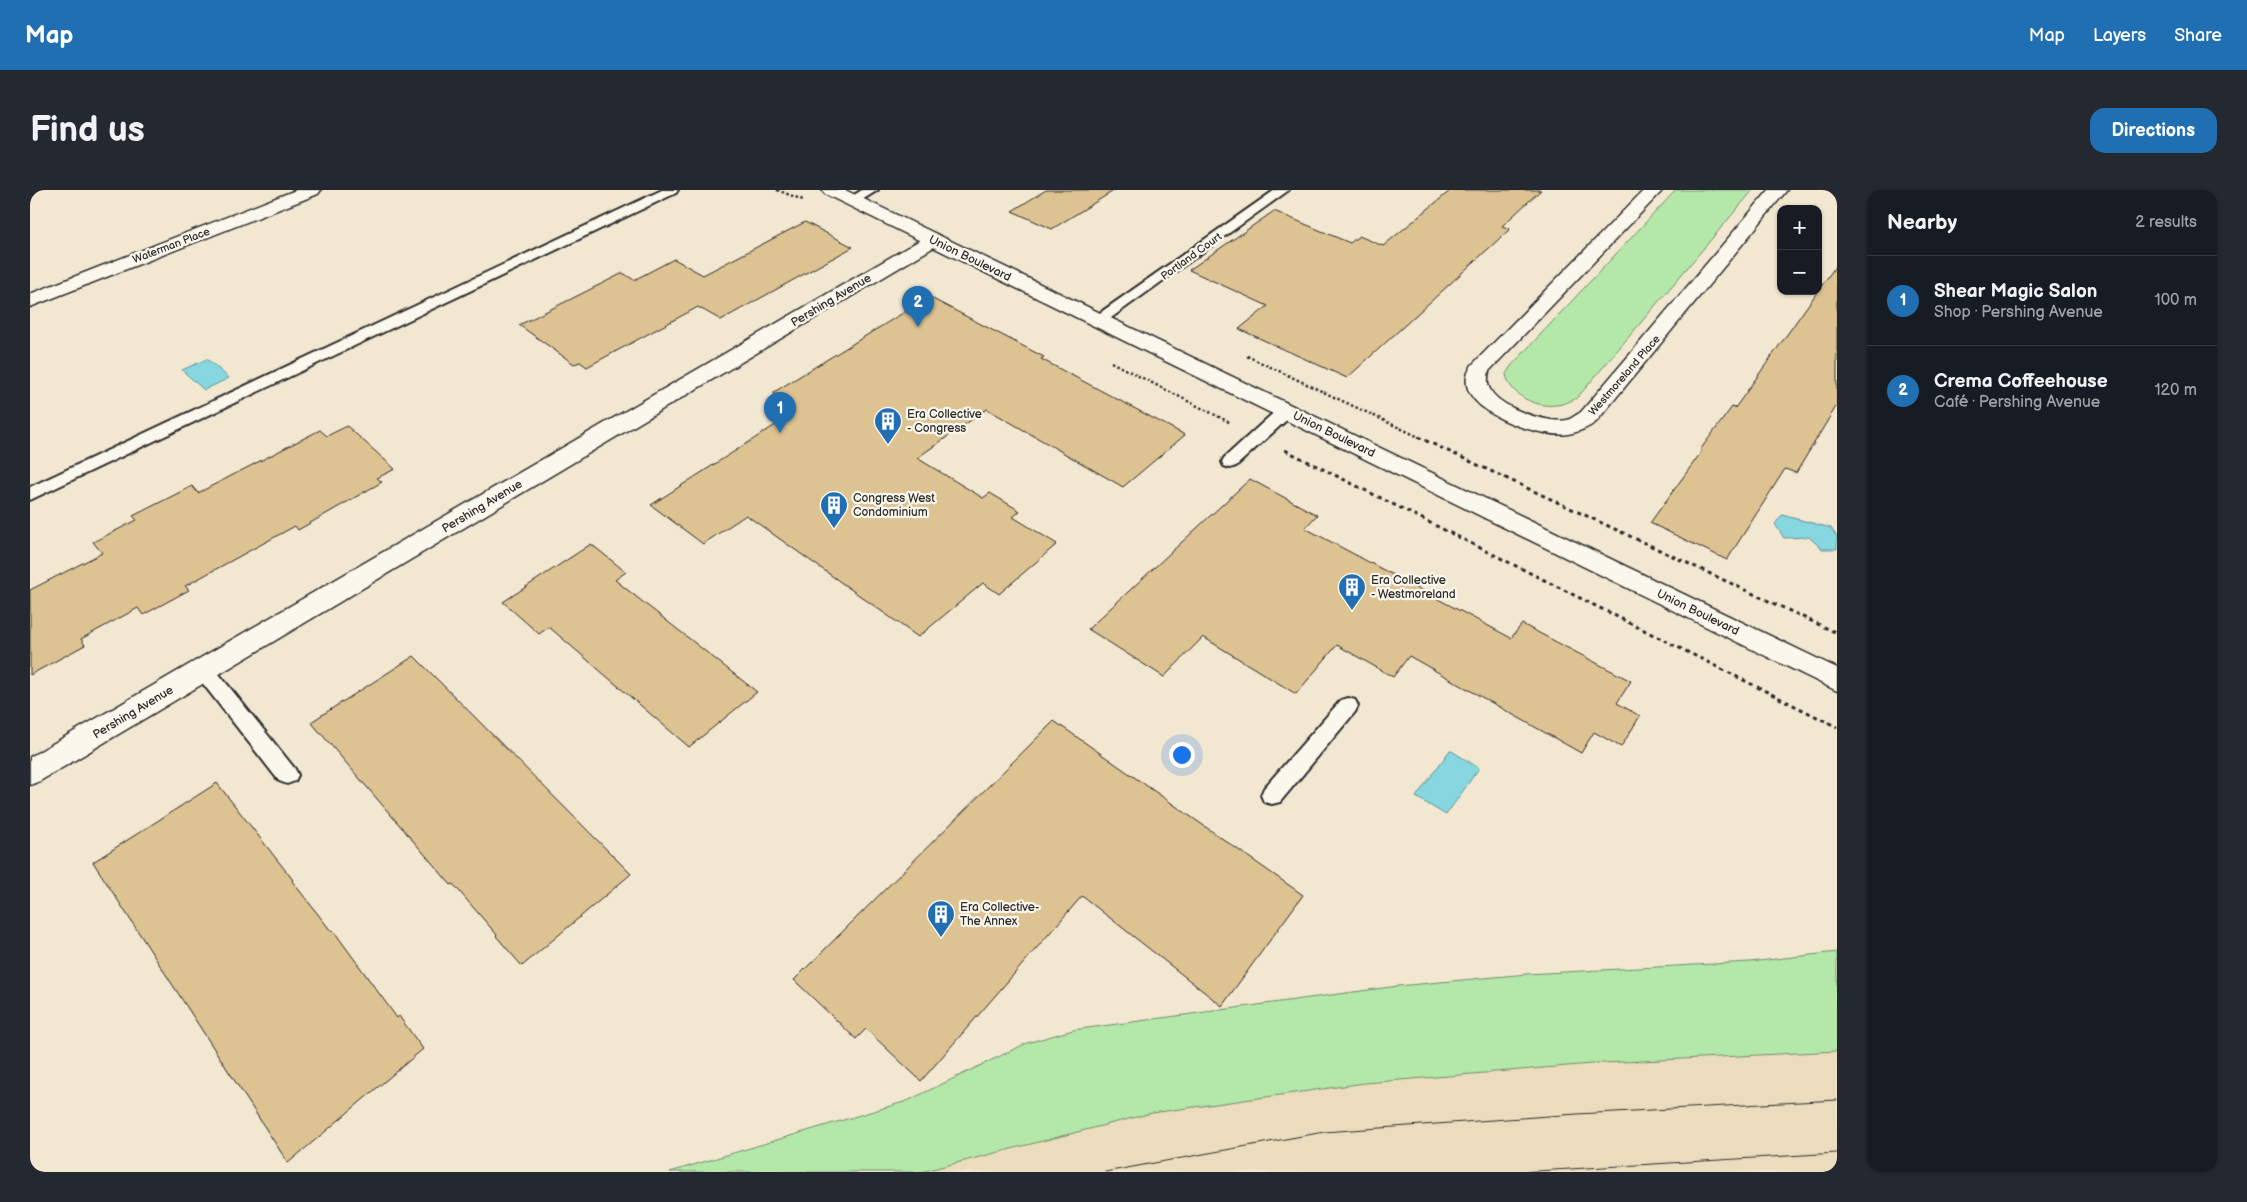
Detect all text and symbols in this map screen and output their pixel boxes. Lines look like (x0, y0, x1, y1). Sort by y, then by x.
text: Map (25, 21, 73, 50)
text: Map (2029, 25, 2065, 46)
text: Layers (2093, 25, 2146, 46)
text: Share (2174, 25, 2222, 46)
button: Directions (2090, 108, 2217, 153)
text: Find us (30, 109, 145, 152)
map controls (1777, 205, 1822, 295)
button: + (1777, 205, 1822, 250)
text: Nearby (1887, 210, 1957, 235)
text: 2 results (2135, 213, 2197, 232)
street label: Waterman Place (131, 225, 212, 266)
street label: Portland Court (1158, 230, 1225, 283)
street label: Union Boulevard (926, 232, 1014, 285)
button: − (1777, 250, 1822, 295)
street label: Pershing Avenue (788, 271, 874, 330)
text: Shear Magic Salon (1934, 280, 2097, 303)
pin: 2 (902, 286, 934, 327)
text: 1 (1900, 291, 1906, 310)
text: 100 m (2154, 291, 2197, 310)
text: Shop · Pershing Avenue (1934, 303, 2103, 322)
street label: Westmoreland Place (1586, 332, 1663, 418)
text: Crema Coffeehouse (1934, 370, 2108, 393)
text: 2 (1898, 381, 1908, 400)
text: 120 m (2154, 381, 2197, 400)
pin: 1 (764, 392, 796, 433)
text: Café · Pershing Avenue (1934, 393, 2100, 412)
building icon: Era Collective - Congress (873, 406, 903, 445)
place label: Era Collective - Congress (907, 407, 982, 436)
street label: Union Boulevard (1290, 408, 1378, 461)
street label: Pershing Avenue (439, 477, 525, 536)
building icon: Congress West Condominium (819, 490, 849, 529)
place label: Congress West Condominium (853, 491, 935, 520)
building icon: Era Collective - Westmoreland (1337, 572, 1367, 611)
place label: Era Collective - Westmoreland (1371, 573, 1456, 602)
street label: Union Boulevard (1654, 586, 1742, 639)
street label: Pershing Avenue (90, 683, 176, 742)
your location (1169, 742, 1195, 768)
building icon: Era Collective- The Annex (926, 899, 956, 938)
place label: Era Collective- The Annex (960, 900, 1039, 929)

